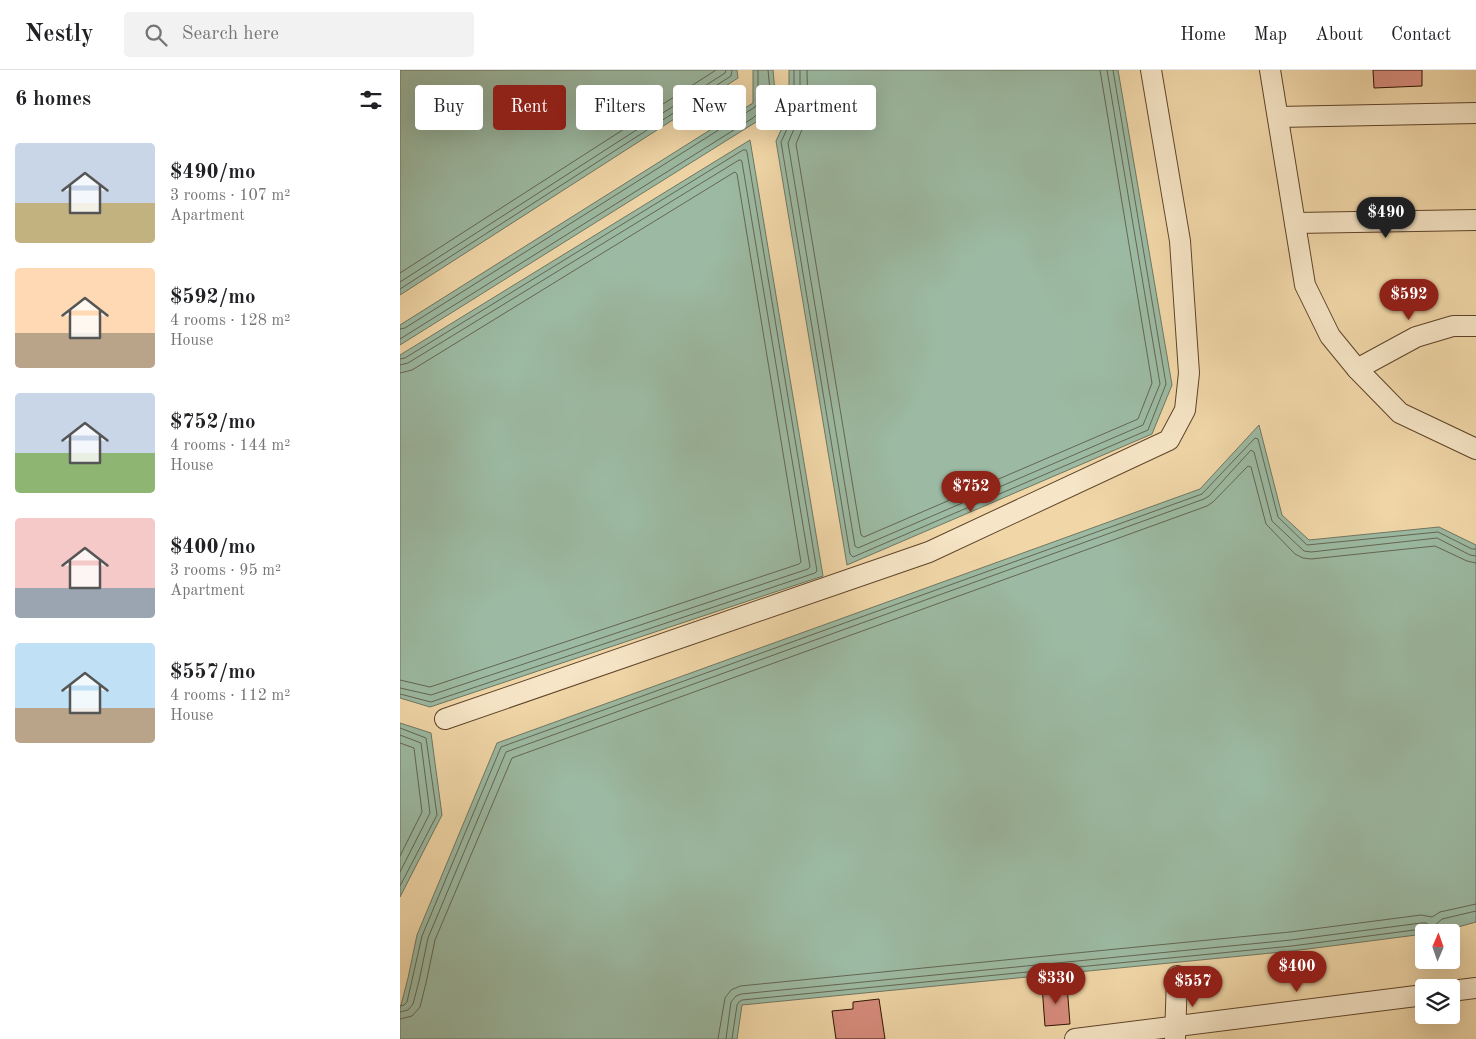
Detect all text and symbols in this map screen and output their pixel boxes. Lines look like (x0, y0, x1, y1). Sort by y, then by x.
search box (124, 12, 474, 57)
icon: search (142, 21, 170, 49)
text: Nestly (25, 23, 94, 47)
text: Search here (182, 25, 279, 44)
text: Home (1180, 26, 1226, 44)
text: Map (1254, 26, 1287, 44)
text: About (1315, 26, 1363, 44)
text: Contact (1391, 26, 1451, 44)
chip: Buy (415, 85, 483, 130)
chip: Rent (493, 85, 566, 130)
chip: Filters (576, 85, 663, 130)
chip: New (673, 85, 746, 130)
chip: Apartment (756, 85, 876, 130)
icon: filters (357, 86, 385, 114)
text: 6 homes (15, 89, 91, 110)
text: $490/mo (170, 162, 256, 183)
icon: home (55, 163, 115, 223)
text: 3 rooms · 107 m² (170, 188, 290, 204)
pin: $490 (1356, 196, 1416, 239)
text: $490 (1367, 205, 1405, 221)
text: Apartment (170, 208, 245, 224)
pin: $592 (1379, 278, 1439, 321)
text: $592/mo (170, 287, 256, 308)
text: $592 (1390, 287, 1428, 303)
icon: home (55, 288, 115, 348)
text: 4 rooms · 128 m² (170, 313, 290, 329)
text: House (170, 333, 213, 349)
text: $752/mo (170, 412, 256, 433)
icon: home (55, 413, 115, 473)
text: 4 rooms · 144 m² (170, 438, 290, 454)
text: House (170, 458, 213, 474)
pin: $752 (941, 470, 1001, 513)
text: $752 (952, 479, 990, 495)
text: $400/mo (170, 537, 256, 558)
icon: home (55, 538, 115, 598)
text: 3 rooms · 95 m² (170, 563, 281, 579)
text: Apartment (170, 583, 245, 599)
text: $557/mo (170, 662, 256, 683)
icon: home (55, 663, 115, 723)
text: 4 rooms · 112 m² (170, 688, 290, 704)
text: House (170, 708, 213, 724)
north arrow (1415, 924, 1460, 969)
map controls (1415, 924, 1460, 1024)
pin: $400 (1267, 950, 1327, 993)
text: $400 (1278, 959, 1316, 975)
pin: $330 (1026, 962, 1086, 1005)
pin: $557 (1163, 966, 1223, 1008)
text: $330 (1037, 971, 1075, 987)
text: $557 (1174, 974, 1212, 990)
button: layers (1415, 979, 1460, 1024)

